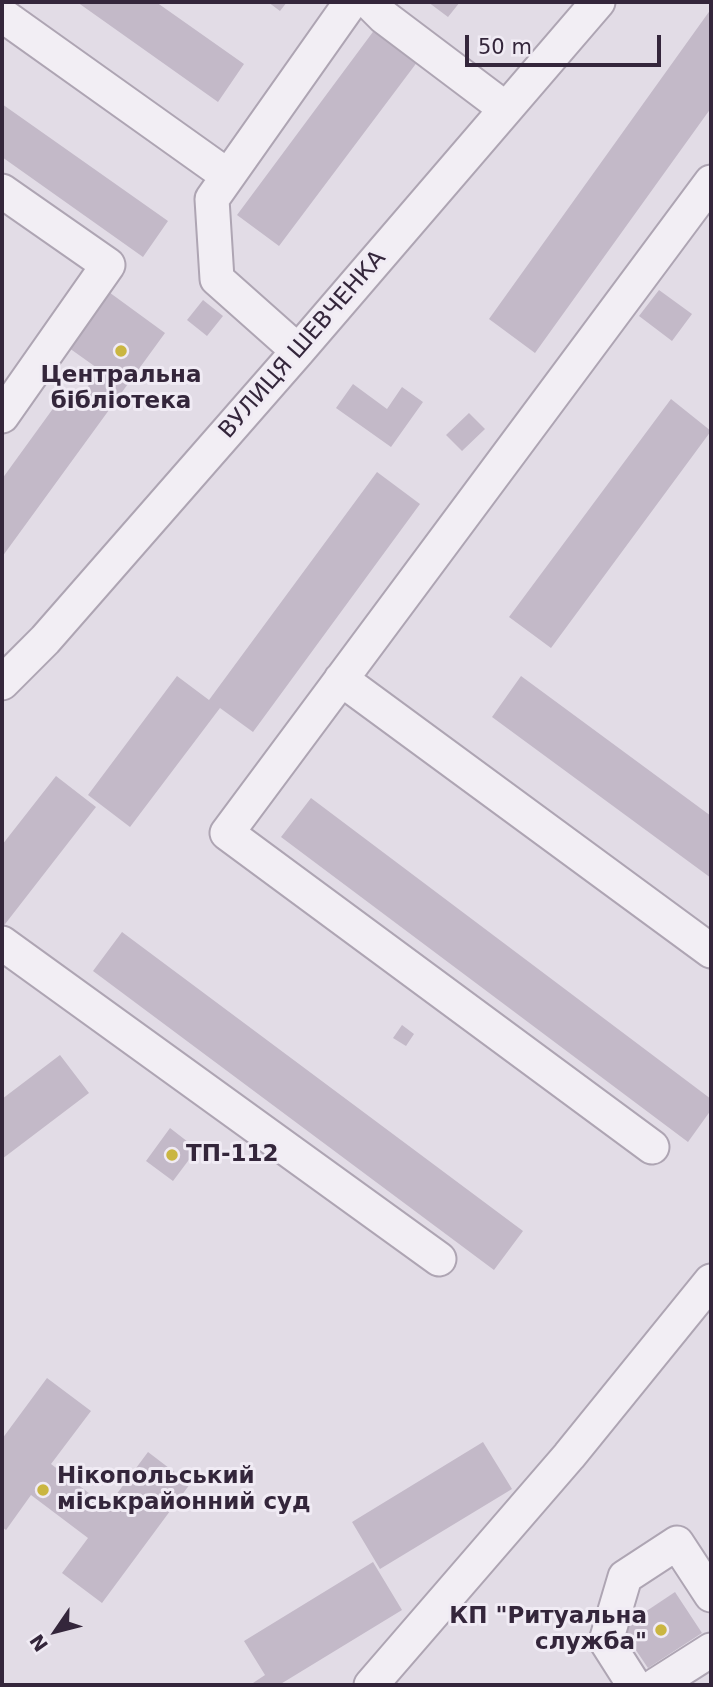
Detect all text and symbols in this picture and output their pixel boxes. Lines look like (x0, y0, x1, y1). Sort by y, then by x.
scale bar (468, 21, 664, 65)
text: 50 m (478, 35, 532, 59)
street label: ВУЛИЦЯ ШЕВЧЕНКА (214, 245, 392, 445)
marker: Центральна бібліотека (113, 343, 129, 359)
place label: Центральна бібліотека (41, 362, 201, 416)
place label: ТП-112 (186, 1141, 278, 1169)
marker: ТП-112 (164, 1147, 180, 1163)
place label: Нікопольський міськрайонний суд (57, 1463, 311, 1517)
marker: Нікопольський міськрайонний суд (35, 1482, 51, 1498)
north arrow (21, 1596, 91, 1666)
place label: КП "Ритуальна служба" (449, 1603, 647, 1657)
marker: КП "Ритуальна служба" (653, 1622, 669, 1638)
text: N (25, 1630, 52, 1656)

